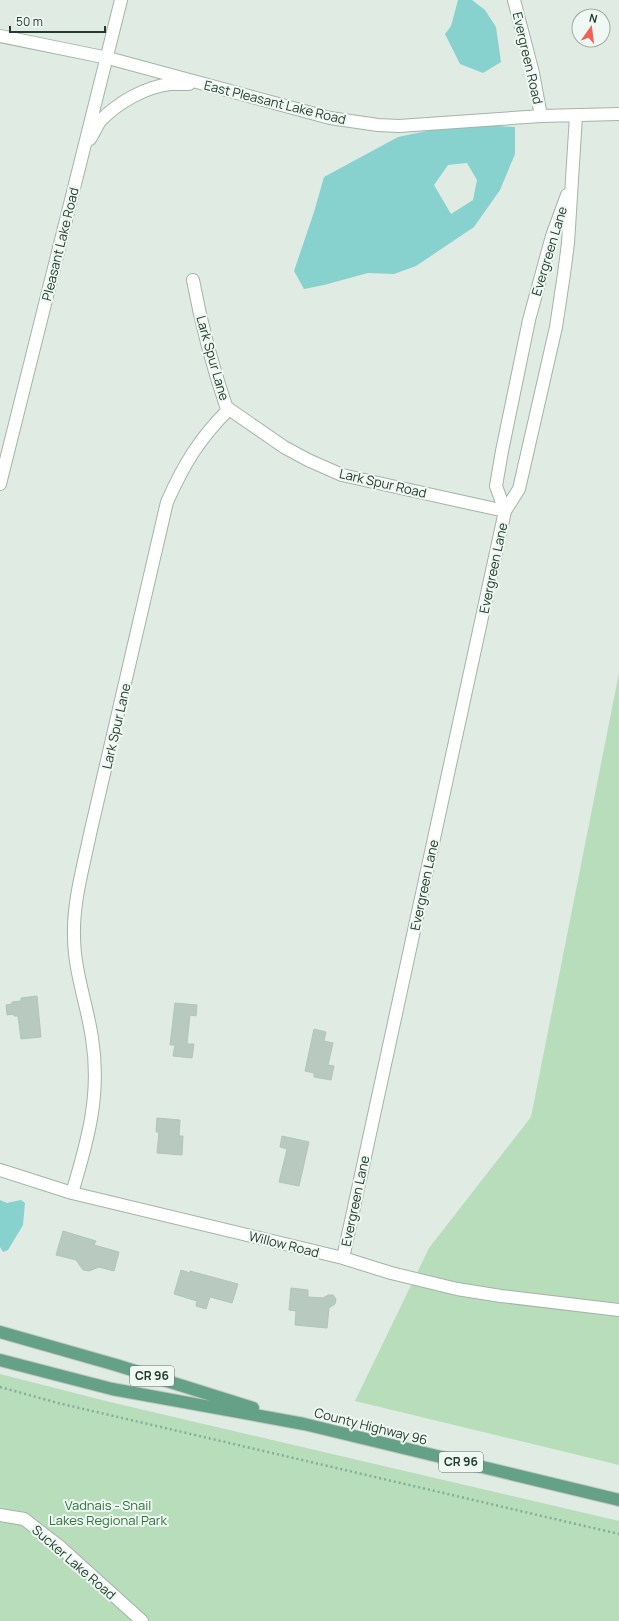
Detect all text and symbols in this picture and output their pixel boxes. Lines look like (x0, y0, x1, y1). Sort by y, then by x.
scale bar (10, 8, 105, 34)
north arrow (571, 8, 611, 48)
street label: Evergreen Road (509, 10, 547, 106)
text: N (588, 10, 599, 26)
text: 50 m (16, 13, 43, 30)
street label: East Pleasant Lake Road (202, 76, 348, 128)
street label: Pleasant Lake Road (37, 185, 83, 303)
street label: Evergreen Lane (527, 204, 571, 298)
street label: Lark Spur Lane (192, 313, 234, 403)
street label: Lark Spur Road (338, 464, 428, 502)
street label: Evergreen Lane (475, 521, 512, 615)
street label: Lark Spur Lane (97, 681, 135, 771)
street label: Evergreen Lane (406, 838, 443, 932)
street label: Evergreen Lane (337, 1154, 374, 1248)
street label: Willow Road (247, 1227, 321, 1261)
road number: CR 96 (130, 1366, 174, 1386)
street label: County Highway 96 (312, 1403, 430, 1449)
road number: CR 96 (439, 1452, 483, 1472)
park label: Vadnais - Snail Lakes Regional Park (49, 1496, 167, 1529)
street label: Sucker Lake Road (28, 1521, 120, 1603)

